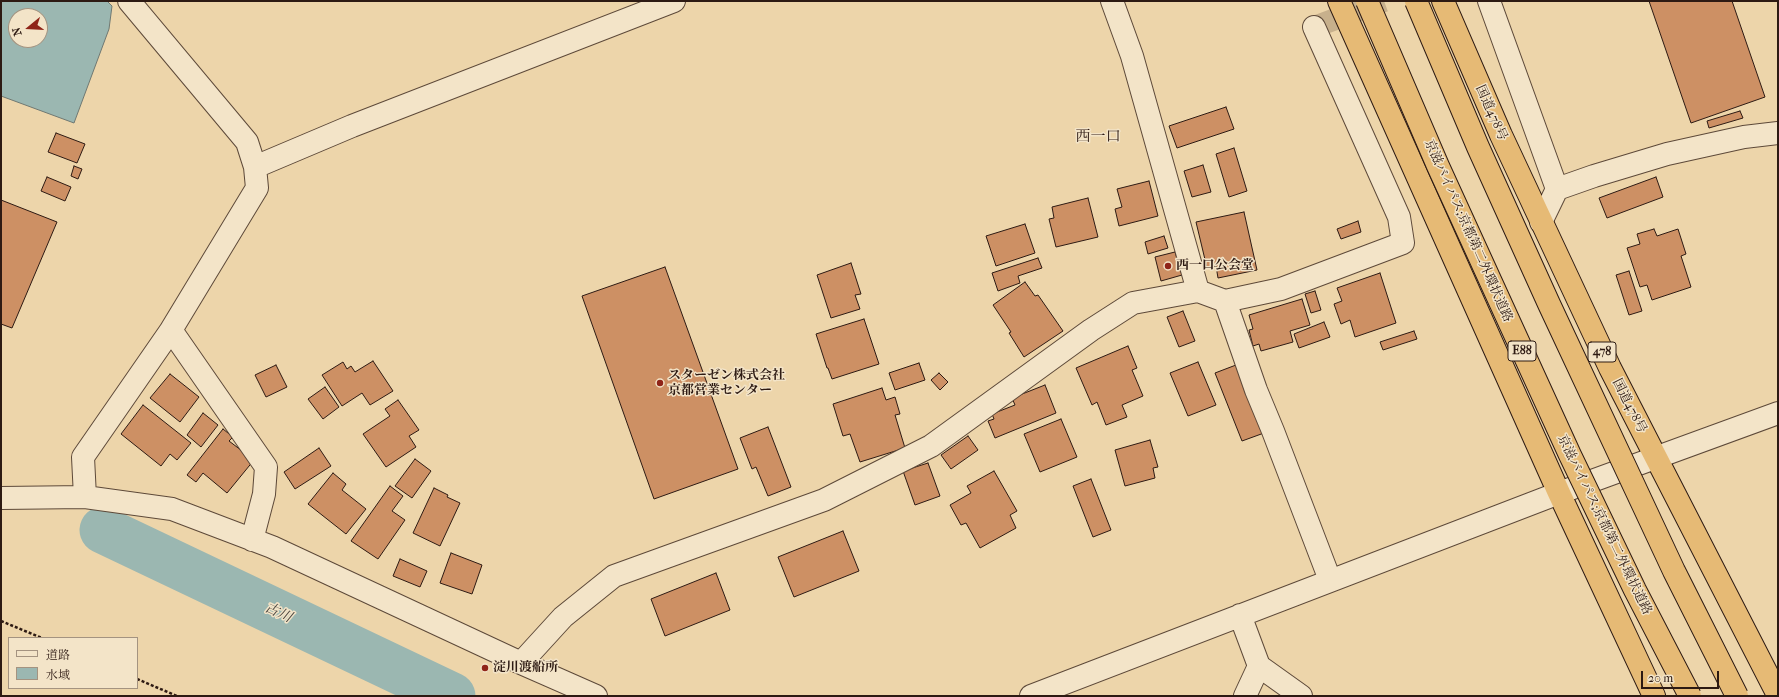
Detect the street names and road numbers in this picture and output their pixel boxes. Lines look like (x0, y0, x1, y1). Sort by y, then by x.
street label: 国道478号 (1472, 83, 1510, 143)
street label: 京滋バイパス;京都第二外環状道路 (1421, 137, 1515, 325)
road number: E88 (1508, 341, 1536, 361)
road number: 478 (1588, 342, 1616, 362)
street label: 国道478号 (1609, 376, 1649, 436)
street label: 京滋バイパス;京都第二外環状道路 (1554, 432, 1654, 618)

